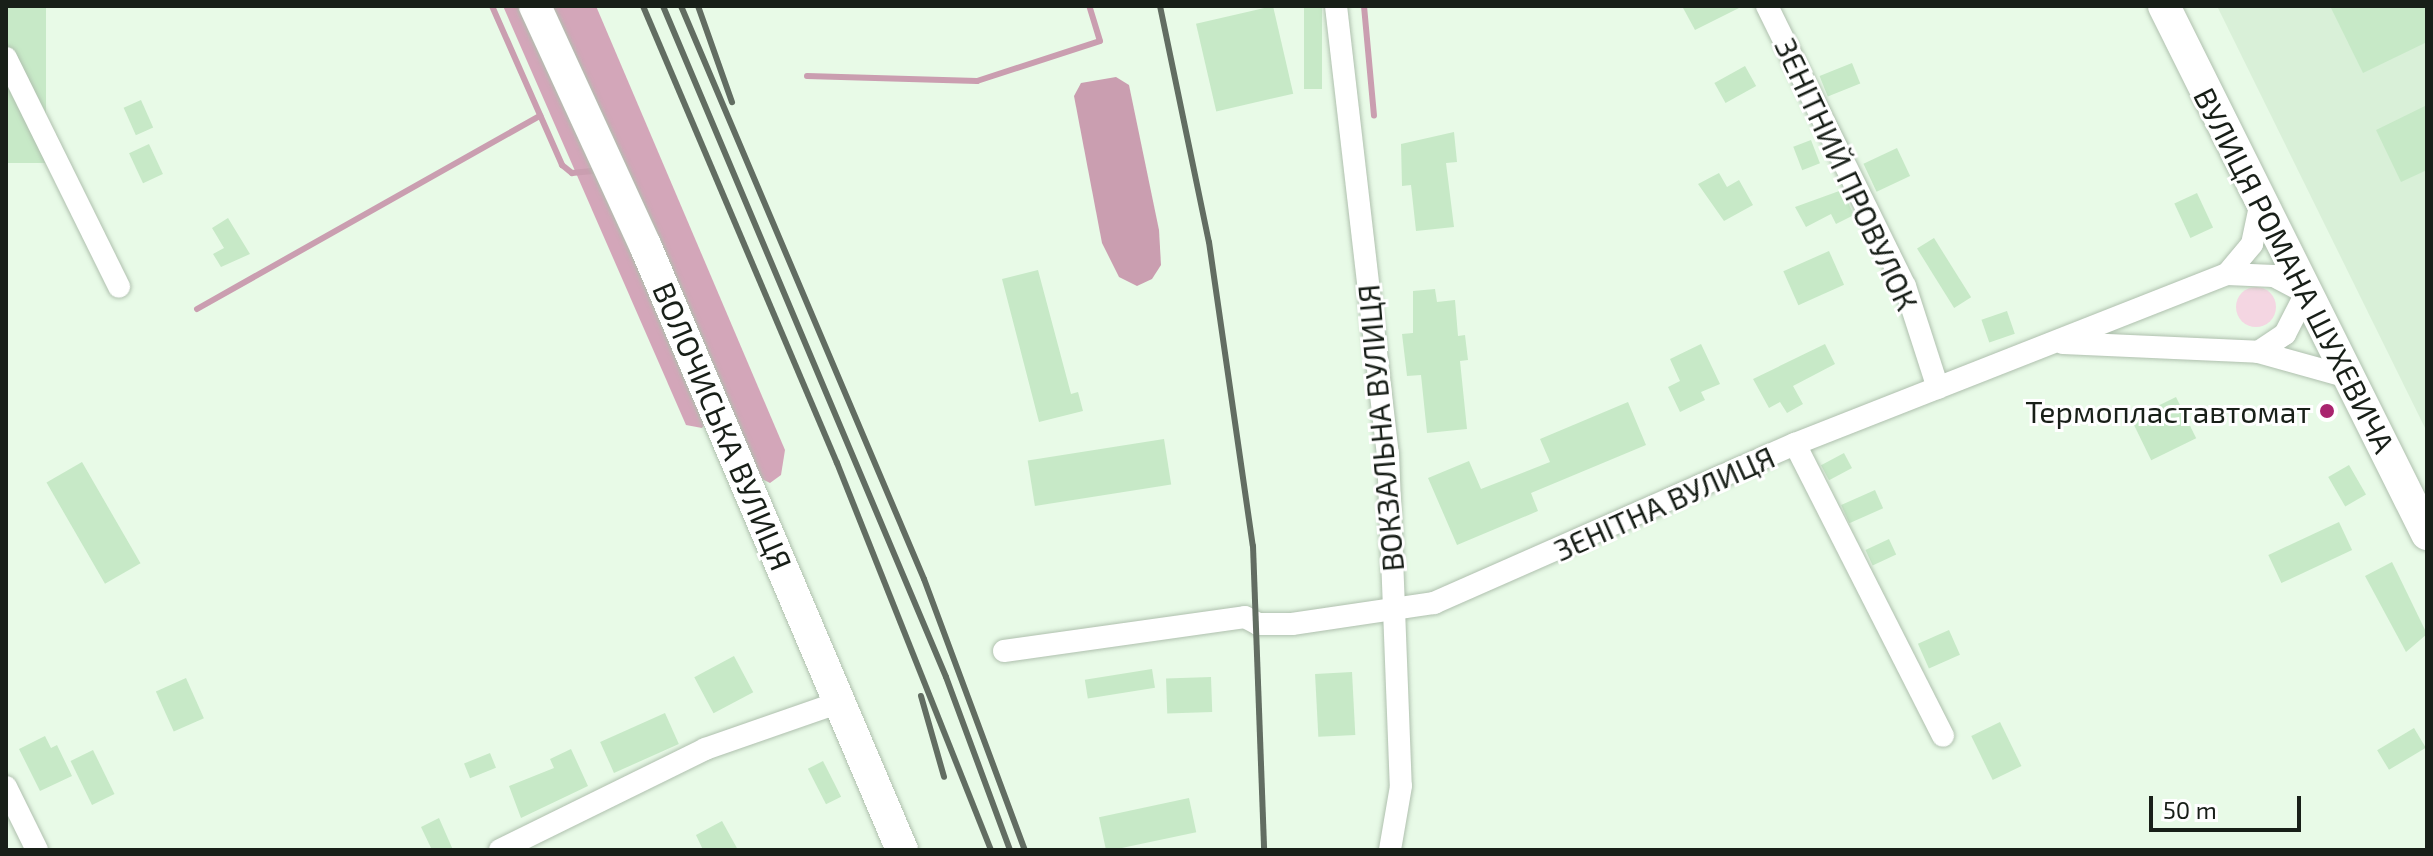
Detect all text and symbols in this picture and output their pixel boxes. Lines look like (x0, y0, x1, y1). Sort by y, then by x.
street label: ЗЕНІТНИЙ ПРОВУЛОК (1768, 32, 1926, 316)
street label: ВУЛИЦЯ РОМАНА ШУХЕВИЧА (2187, 81, 2403, 459)
street label: ВОЛОЧИСЬКА ВУЛИЦЯ (646, 277, 800, 575)
street label: ВОКЗАЛЬНА ВУЛИЦЯ (1350, 283, 1410, 573)
place label: Термопластавтомат (2025, 393, 2311, 429)
marker: Термопластавтомат (2318, 402, 2336, 420)
street label: ЗЕНІТНА ВУЛИЦЯ (1548, 438, 1780, 568)
scale bar (2153, 780, 2305, 830)
text: 50 m (2163, 795, 2217, 824)

